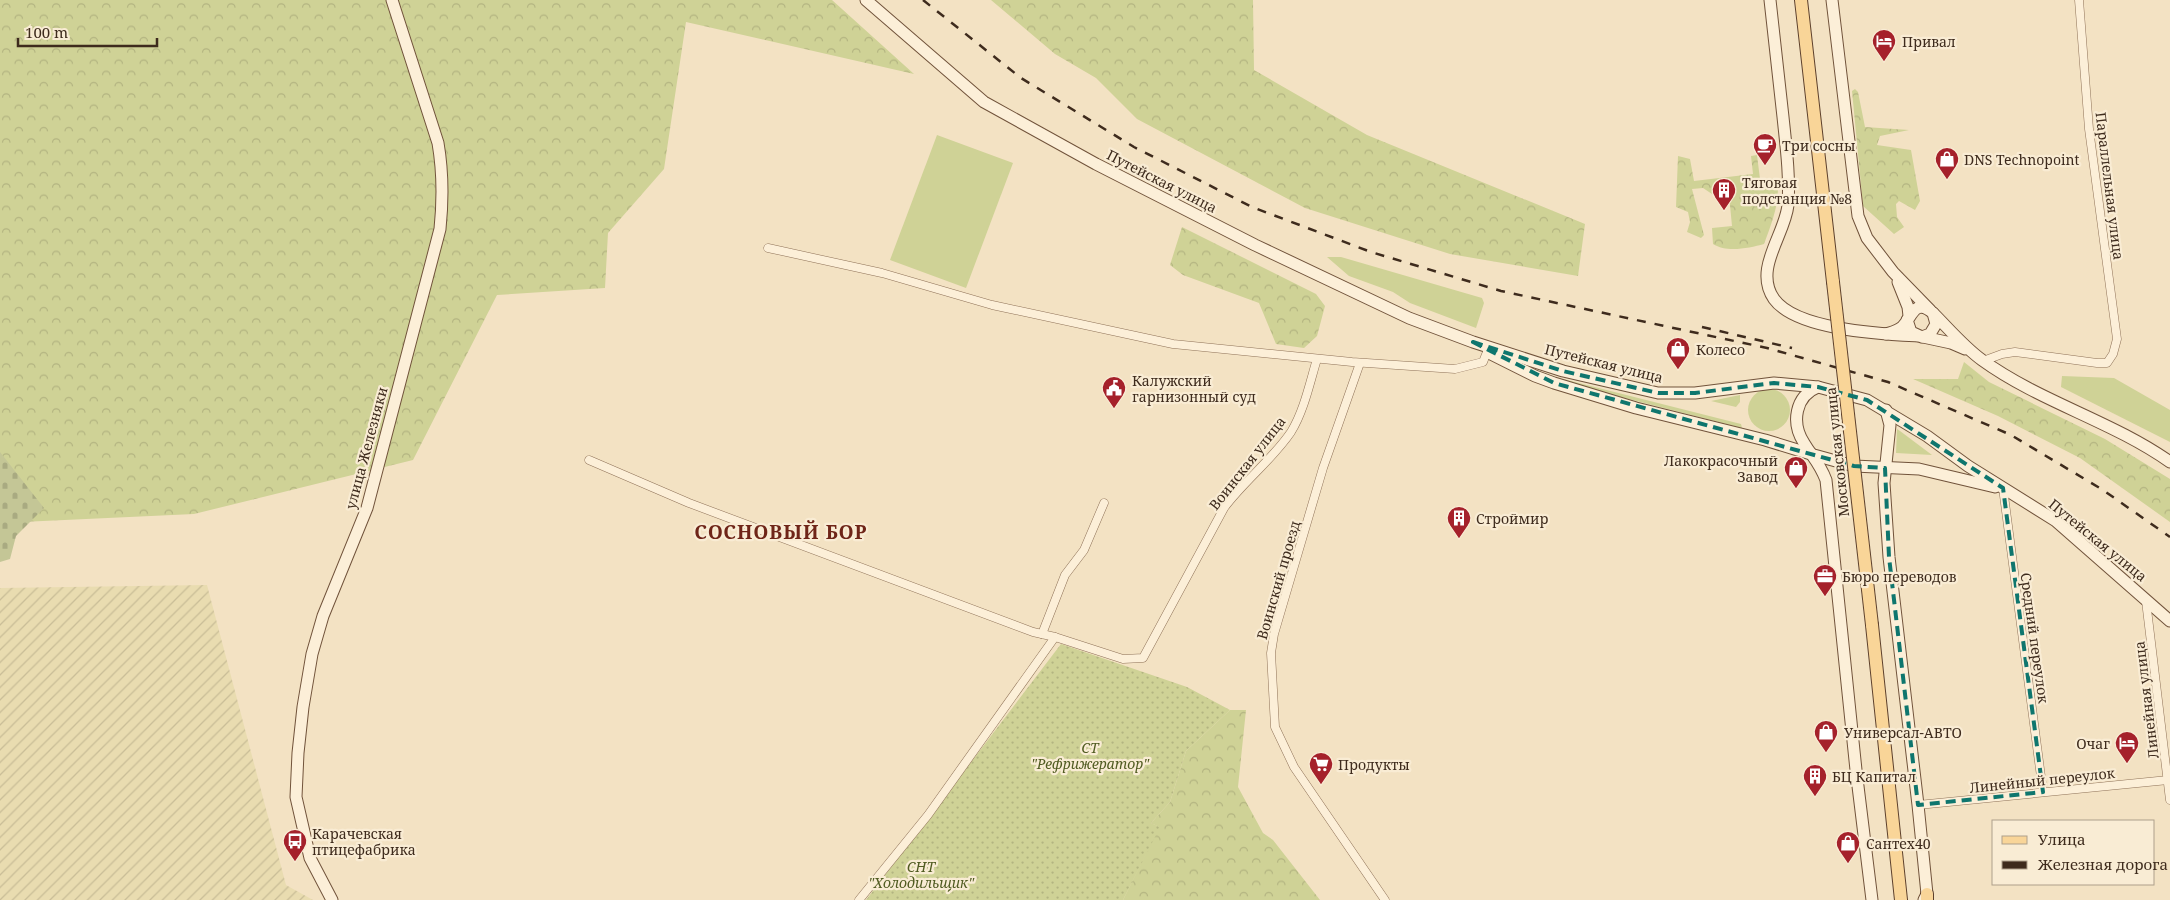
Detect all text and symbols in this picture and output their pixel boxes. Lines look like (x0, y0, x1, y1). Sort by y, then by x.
scale bar (18, 15, 156, 47)
text: 100 m (25, 22, 68, 42)
hotel icon: Привал (1871, 28, 1897, 62)
place label: Привал (1902, 32, 1956, 51)
street label: Параллельная улица (2092, 111, 2129, 261)
cafe icon: Три сосны (1752, 132, 1778, 166)
place label: Три сосны (1782, 136, 1855, 155)
street label: Путейская улица (1104, 145, 1220, 217)
shop icon: DNS Technopoint (1934, 146, 1960, 180)
place label: DNS Technopoint (1964, 150, 2080, 169)
place label: Тяговая подстанция №8 (1742, 173, 1852, 208)
building icon: Тяговая подстанция №8 (1711, 177, 1737, 211)
shop icon: Колесо (1665, 336, 1691, 370)
street label: Путейская улица (1543, 339, 1665, 387)
place label: Колесо (1696, 340, 1745, 359)
place label: Калужский гарнизонный суд (1132, 371, 1256, 406)
public building icon: Калужский гарнизонный суд (1101, 375, 1127, 409)
street label: улица Железняки (341, 385, 391, 511)
street label: Московская улица (1821, 386, 1853, 518)
street label: Воинская улица (1204, 412, 1290, 514)
place label: Лакокрасочный Завод (1664, 451, 1778, 486)
shop icon: Лакокрасочный Завод (1783, 455, 1809, 489)
street label: Путейская улица (2045, 494, 2151, 586)
building icon: Строймир (1446, 505, 1472, 539)
place label: Строймир (1476, 509, 1548, 528)
street label: Воинский проезд (1252, 518, 1304, 642)
district label: СОСНОВЫЙ БОР (694, 519, 868, 545)
office icon: Бюро переводов (1812, 563, 1838, 597)
place label: Бюро переводов (1842, 567, 1957, 586)
street label: Средний переулок (2016, 572, 2054, 705)
street label: Линейная улица (2129, 640, 2163, 760)
shop icon: Универсал-АВТО (1813, 719, 1839, 753)
place label: Универсал-АВТО (1844, 723, 1962, 742)
hotel icon: Очаг (2114, 730, 2140, 764)
place label: Очаг (2076, 734, 2110, 753)
park label: СТ "Рефрижератор" (1031, 738, 1150, 773)
supermarket icon: Продукты (1308, 751, 1334, 785)
place label: Продукты (1338, 755, 1410, 774)
building icon: БЦ Капитал (1802, 763, 1828, 797)
street label: Линейный переулок (1968, 763, 2116, 797)
place label: БЦ Капитал (1832, 767, 1916, 786)
legend (1992, 820, 2155, 885)
place label: Карачевская птицефабрика (312, 824, 416, 859)
bus stop icon: Карачевская птицефабрика (282, 828, 308, 862)
text: Улица (2038, 829, 2086, 849)
shop icon: Сантех40 (1835, 830, 1861, 864)
place label: Сантех40 (1866, 834, 1931, 853)
text: Железная дорога (2037, 854, 2168, 874)
park label: СНТ "Холодильщик" (868, 857, 975, 892)

